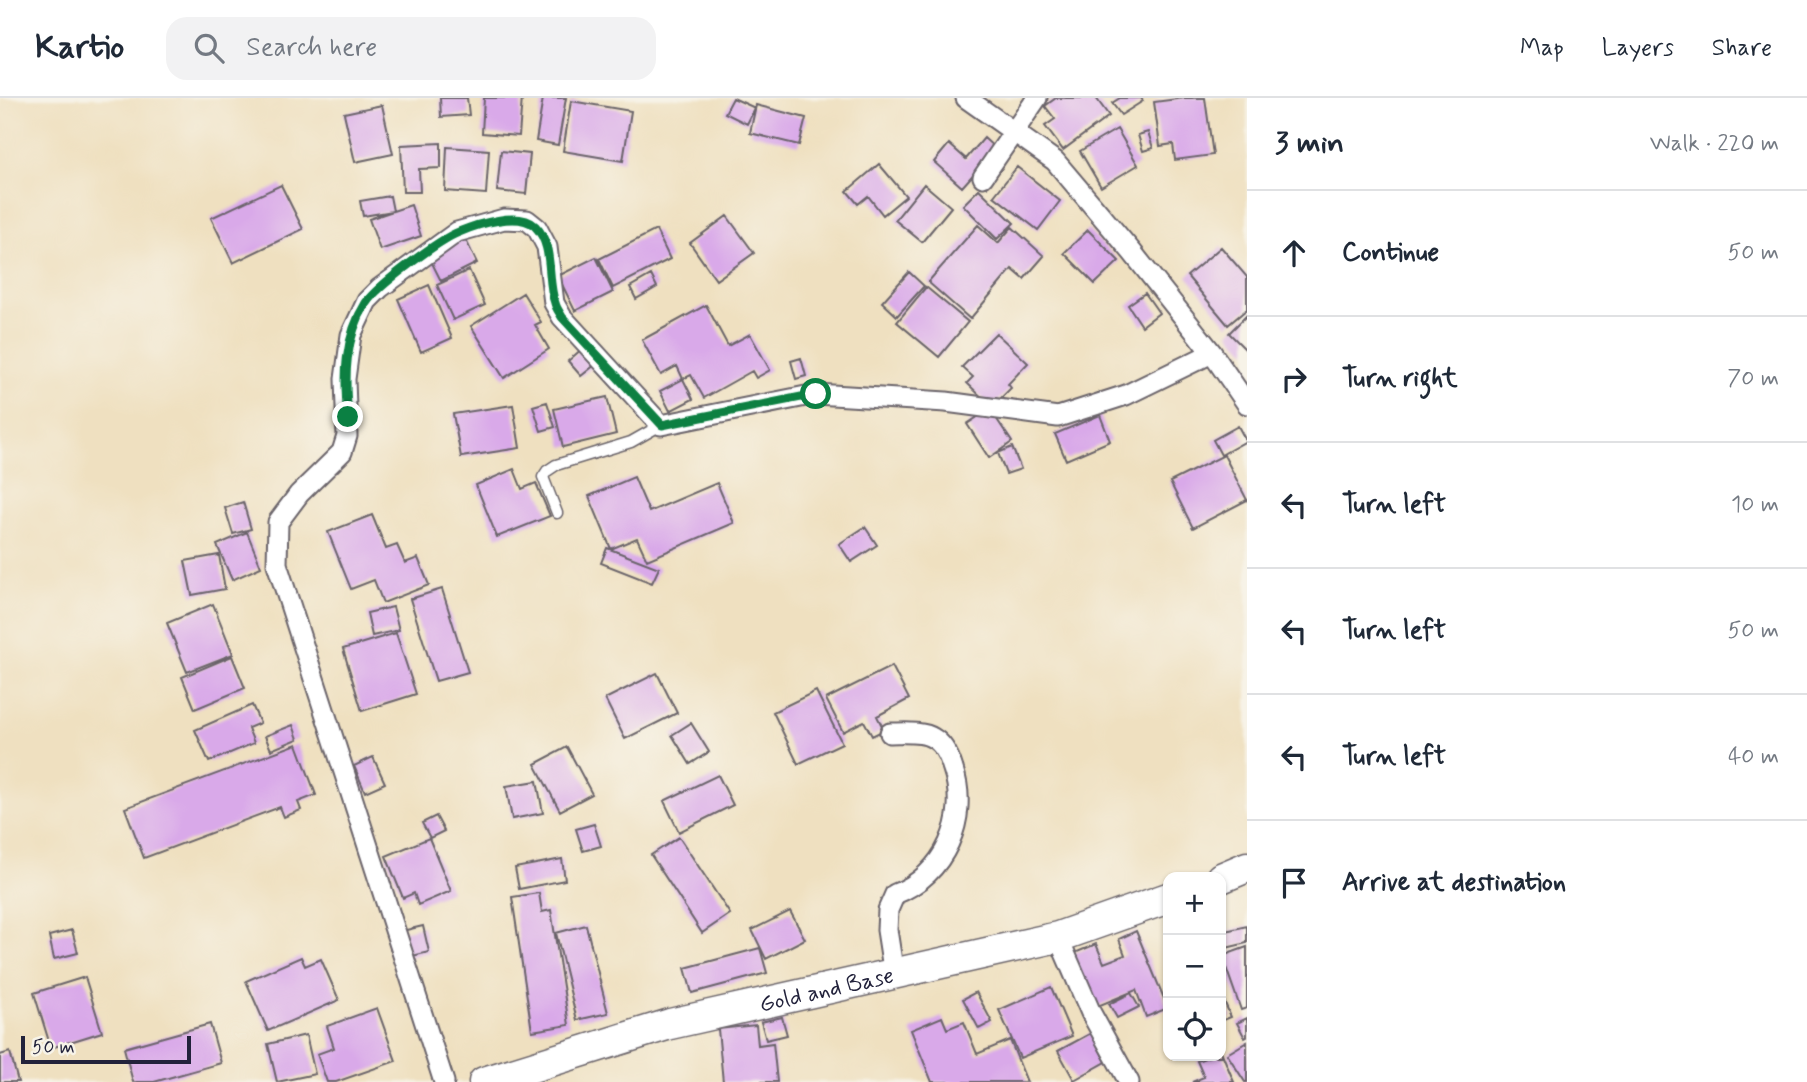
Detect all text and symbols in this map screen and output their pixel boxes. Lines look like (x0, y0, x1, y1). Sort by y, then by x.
search box (166, 17, 656, 80)
text: Kartio (35, 26, 124, 70)
icon: search (190, 29, 228, 67)
text: Search here (246, 31, 377, 65)
text: Map (1520, 33, 1564, 64)
text: Layers (1602, 33, 1674, 64)
text: Share (1712, 33, 1772, 64)
text: 3 min (1275, 124, 1344, 163)
text: Walk · 220 m (1650, 129, 1779, 159)
icon: ahead (1275, 234, 1313, 272)
text: Continue (1342, 236, 1439, 270)
text: 50 m (1728, 238, 1779, 268)
icon: right (1275, 360, 1313, 398)
text: Turn right (1342, 362, 1458, 396)
text: 70 m (1727, 364, 1779, 394)
route start (800, 378, 831, 409)
route end (332, 401, 363, 432)
icon: left (1275, 486, 1313, 524)
text: Turn left (1342, 488, 1446, 522)
text: 10 m (1731, 490, 1779, 520)
icon: left (1275, 612, 1313, 650)
text: Turn left (1342, 614, 1446, 648)
text: 50 m (1728, 616, 1779, 646)
icon: left (1275, 738, 1313, 776)
text: Turn left (1342, 740, 1446, 774)
text: 40 m (1728, 742, 1779, 772)
icon: arrive (1275, 864, 1313, 902)
text: Arrive at destination (1342, 866, 1566, 900)
map controls (1163, 872, 1226, 1061)
button: + (1163, 872, 1226, 935)
button: − (1163, 935, 1226, 998)
street label: Gold and Base (757, 961, 897, 1021)
button: locate (1163, 998, 1226, 1061)
scale bar (21, 1033, 191, 1065)
text: 50 m (32, 1035, 75, 1060)

